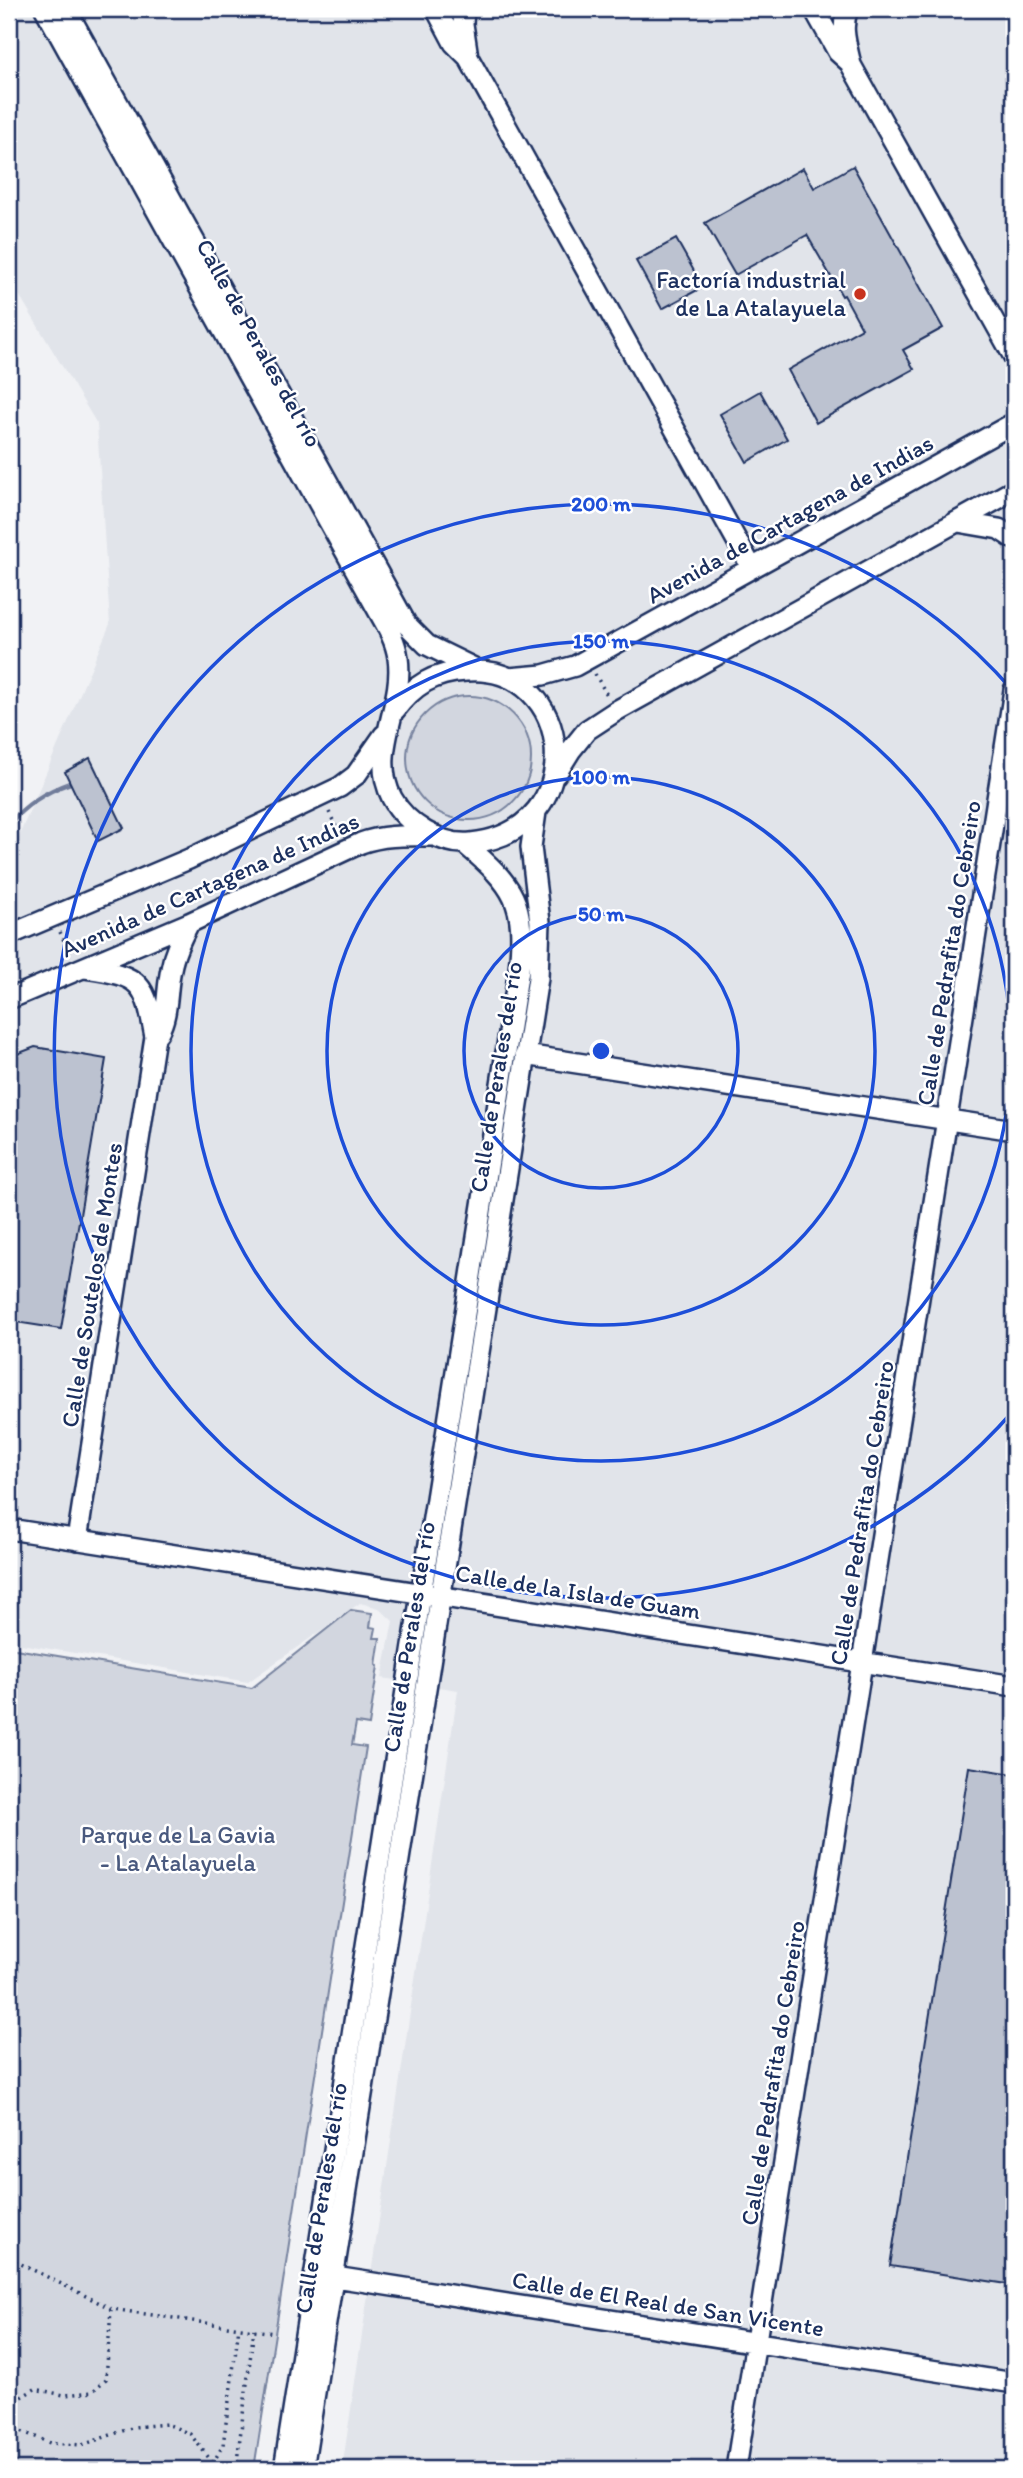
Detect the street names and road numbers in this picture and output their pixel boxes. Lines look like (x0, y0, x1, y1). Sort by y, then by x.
street label: Calle de Perales del río (190, 234, 329, 452)
street label: Avenida de Cartagena de Indias (641, 428, 938, 610)
street label: Calle de Pedrafita do Cebreiro (910, 798, 987, 1107)
street label: Avenida de Cartagena de Indias (56, 806, 363, 963)
street label: Calle de Perales del río (463, 959, 528, 1194)
street label: Calle de Soutelos de Montes (55, 1140, 128, 1429)
street label: Calle de Pedrafita do Cebreiro (823, 1358, 900, 1667)
street label: Calle de Perales del río (376, 1519, 441, 1754)
street label: Calle de la Isla de Guam (453, 1558, 703, 1625)
street label: Calle de Pedrafita do Cebreiro (734, 1918, 811, 2227)
street label: Calle de Perales del río (288, 2080, 353, 2315)
street label: Calle de El Real de San Vicente (510, 2265, 826, 2342)

